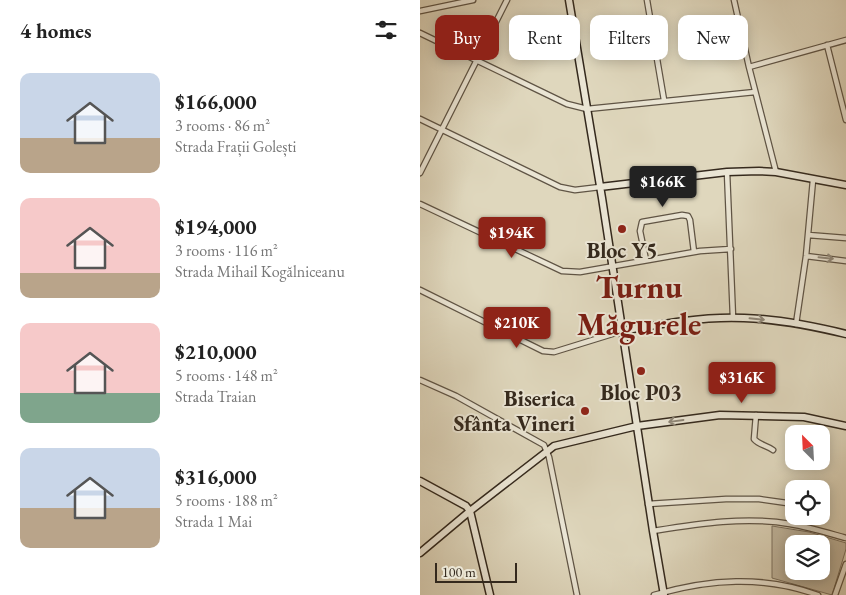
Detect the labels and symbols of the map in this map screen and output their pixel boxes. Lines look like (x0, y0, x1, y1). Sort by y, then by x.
pin: $166K (628, 166, 698, 208)
pin: $194K (477, 216, 547, 259)
marker: Bloc Y5 (616, 223, 628, 235)
place label: Bloc Y5 (586, 236, 658, 265)
one-way arrow (818, 253, 834, 263)
district label: Turnu Măgurele (577, 266, 701, 345)
pin: $210K (482, 306, 552, 349)
one-way arrow (749, 314, 765, 324)
pin: $316K (707, 362, 777, 404)
marker: Bloc P03 (635, 365, 647, 377)
place label: Bloc P03 (600, 378, 682, 407)
place label: Biserica Sfânta Vineri (453, 384, 576, 438)
marker: Biserica Sfânta Vineri (579, 405, 591, 417)
one-way arrow (668, 416, 684, 426)
north arrow (785, 425, 830, 470)
scale bar (435, 560, 518, 583)

